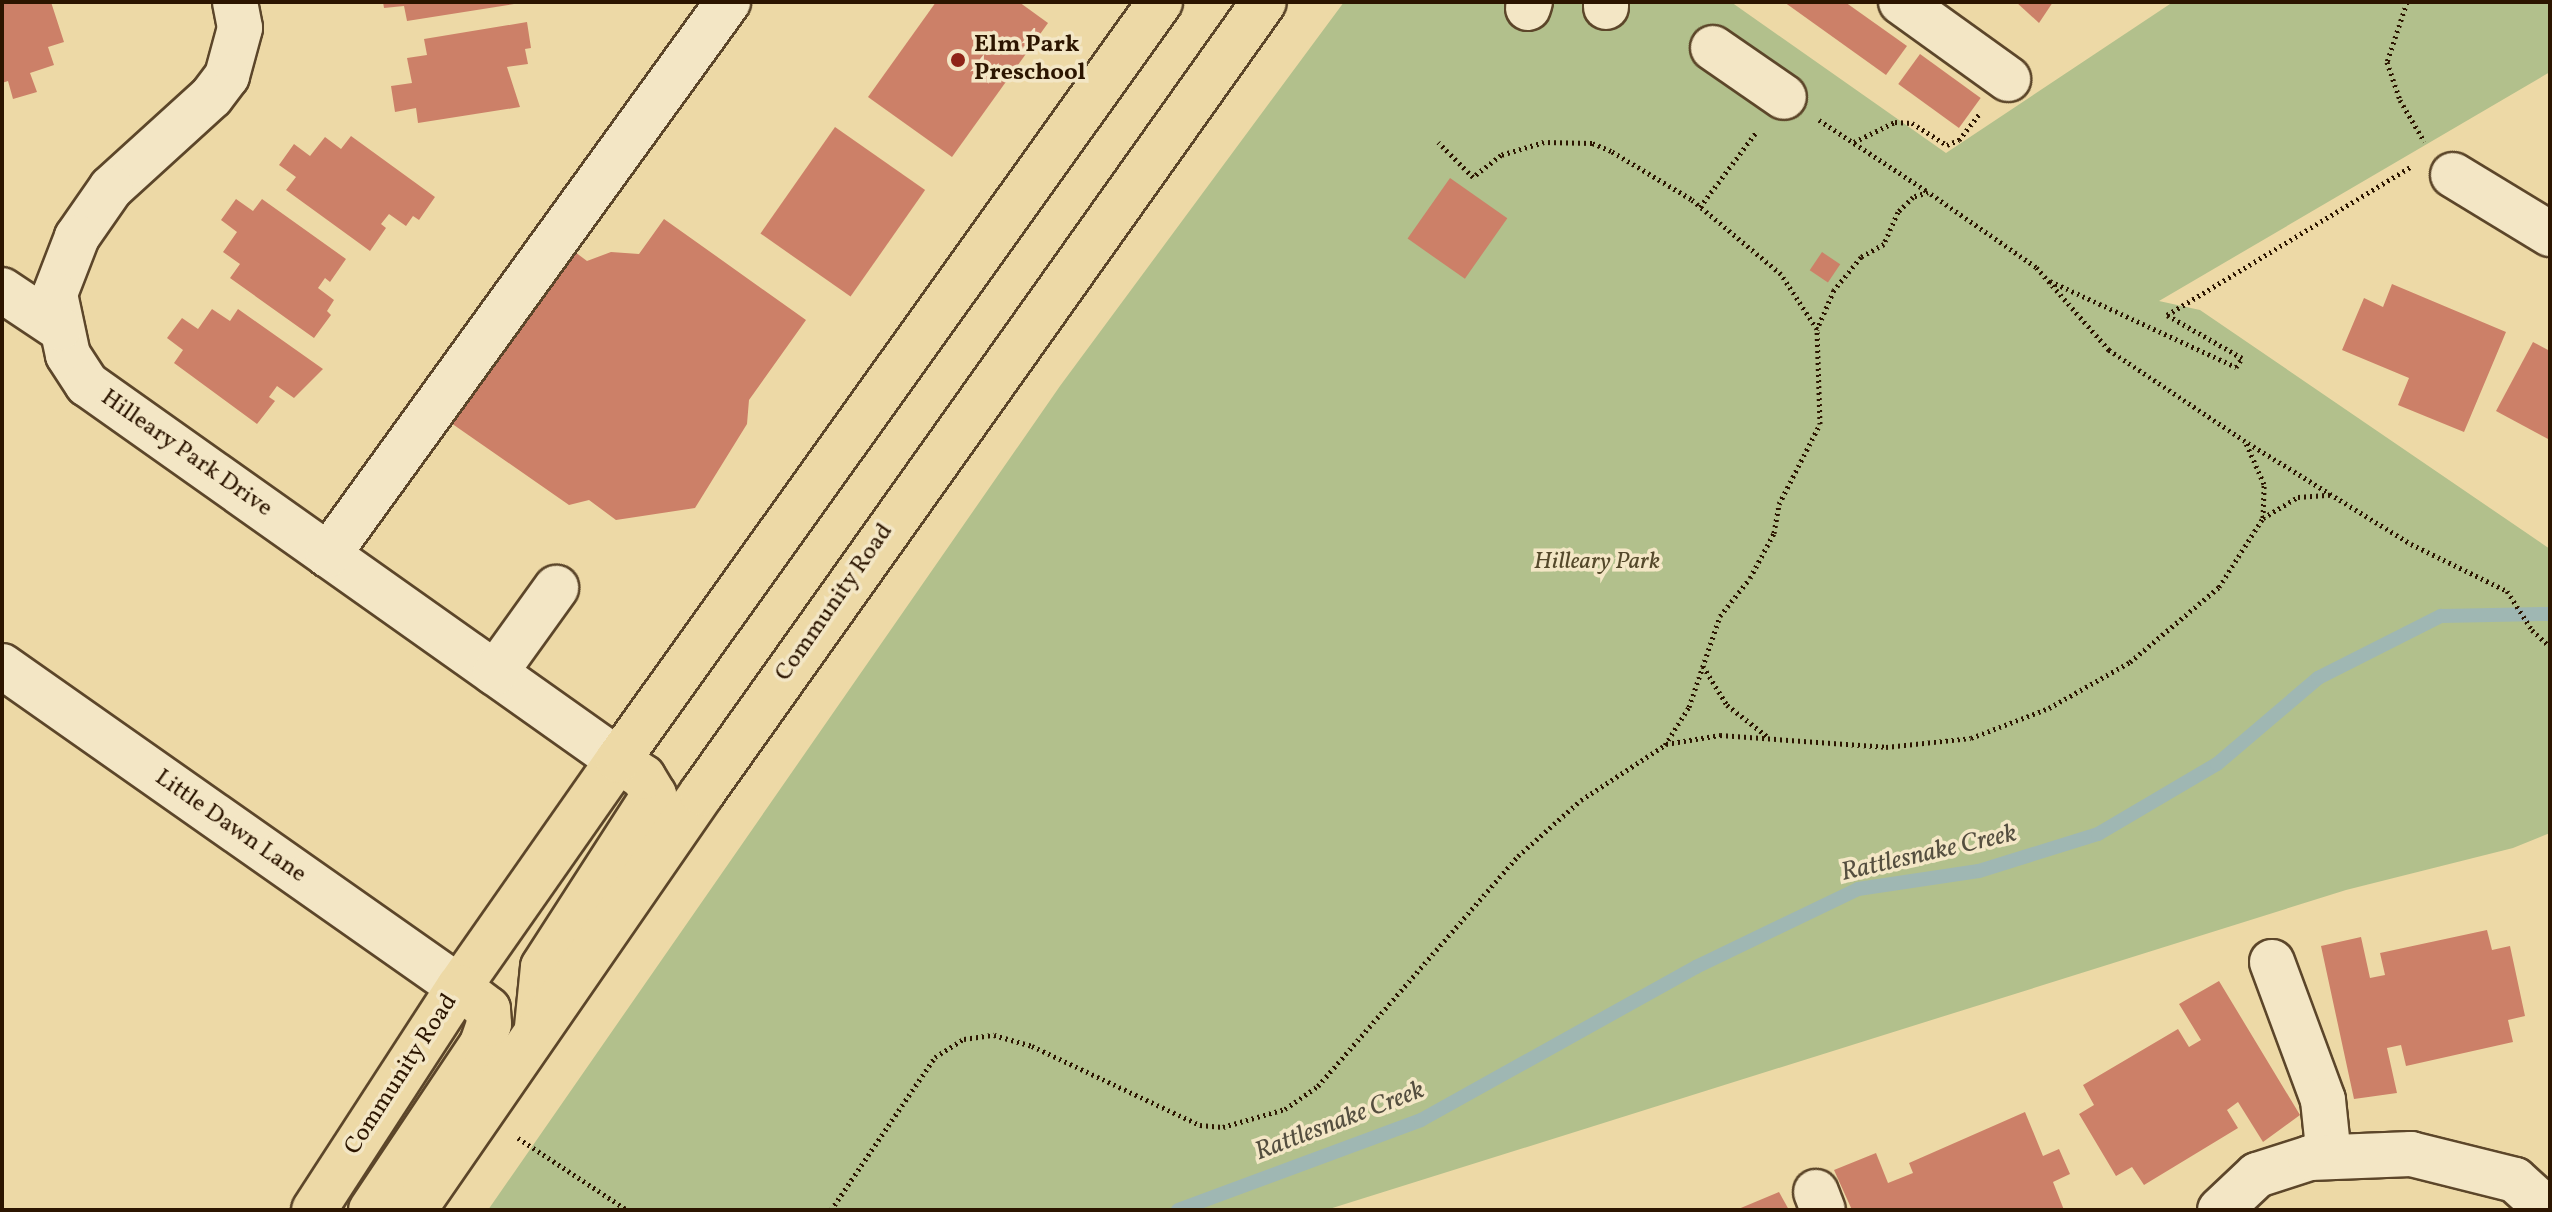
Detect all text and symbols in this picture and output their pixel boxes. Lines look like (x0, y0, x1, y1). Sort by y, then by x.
place label: Elm Park Preschool (974, 32, 1086, 88)
marker: Elm Park Preschool (949, 51, 967, 69)
street label: Hilleary Park Drive (94, 384, 278, 524)
street label: Community Road (770, 518, 900, 688)
park label: Hilleary Park (1534, 549, 1660, 577)
street label: Little Dawn Lane (149, 764, 311, 890)
water label: Rattlesnake Creek (1838, 819, 2020, 889)
street label: Community Road (339, 989, 465, 1161)
water label: Rattlesnake Creek (1251, 1075, 1429, 1169)

